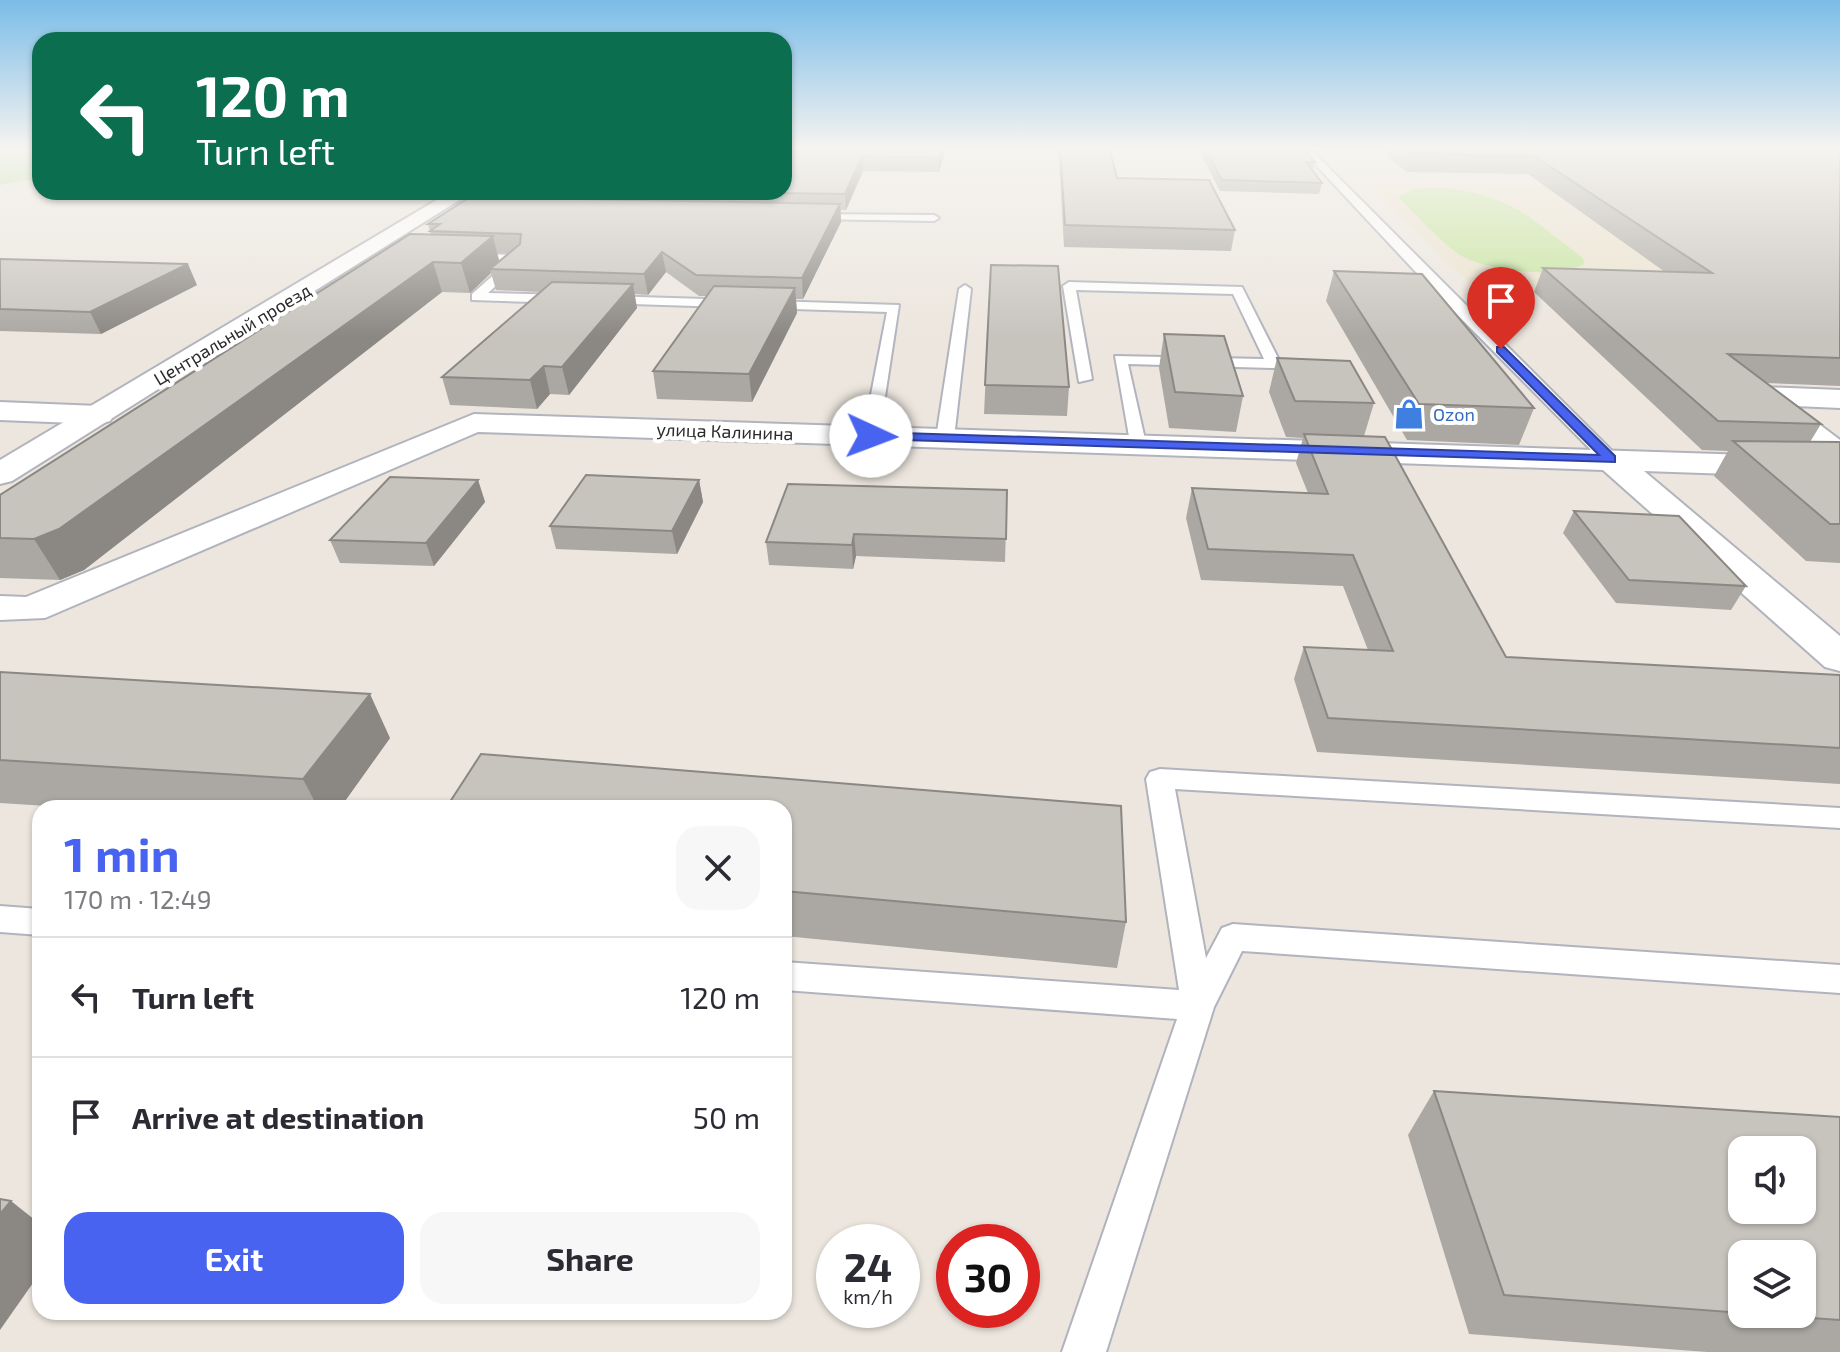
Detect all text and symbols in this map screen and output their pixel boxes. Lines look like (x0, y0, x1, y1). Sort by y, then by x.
text: 120 m (196, 61, 350, 128)
icon: left (64, 64, 168, 168)
text: Turn left (196, 129, 335, 172)
pin (1467, 267, 1535, 349)
street label: Центральный проезд (149, 278, 315, 390)
icon: arrive (1479, 279, 1523, 323)
position arrow (829, 394, 913, 478)
shop icon: Ozon (1392, 397, 1426, 431)
place label: Ozon (1433, 403, 1475, 425)
street label: улица Калинина (656, 418, 794, 444)
text: 1 min (64, 824, 180, 882)
button: close (676, 826, 760, 910)
text: 170 m · 12:49 (64, 883, 212, 914)
icon: left (64, 975, 108, 1019)
text: Turn left (132, 979, 254, 1015)
text: 120 m (680, 979, 760, 1015)
icon: arrive (64, 1095, 108, 1139)
text: Arrive at destination (132, 1099, 424, 1135)
text: 50 m (693, 1099, 760, 1135)
map controls (1728, 1136, 1816, 1328)
button: sound (1728, 1136, 1816, 1224)
button: Exit (64, 1212, 404, 1304)
button: Share (420, 1212, 760, 1304)
speed limit sign: 30 (936, 1224, 1040, 1328)
button: layers (1728, 1240, 1816, 1328)
text: 24 (844, 1242, 892, 1290)
text: km/h (843, 1284, 893, 1308)

